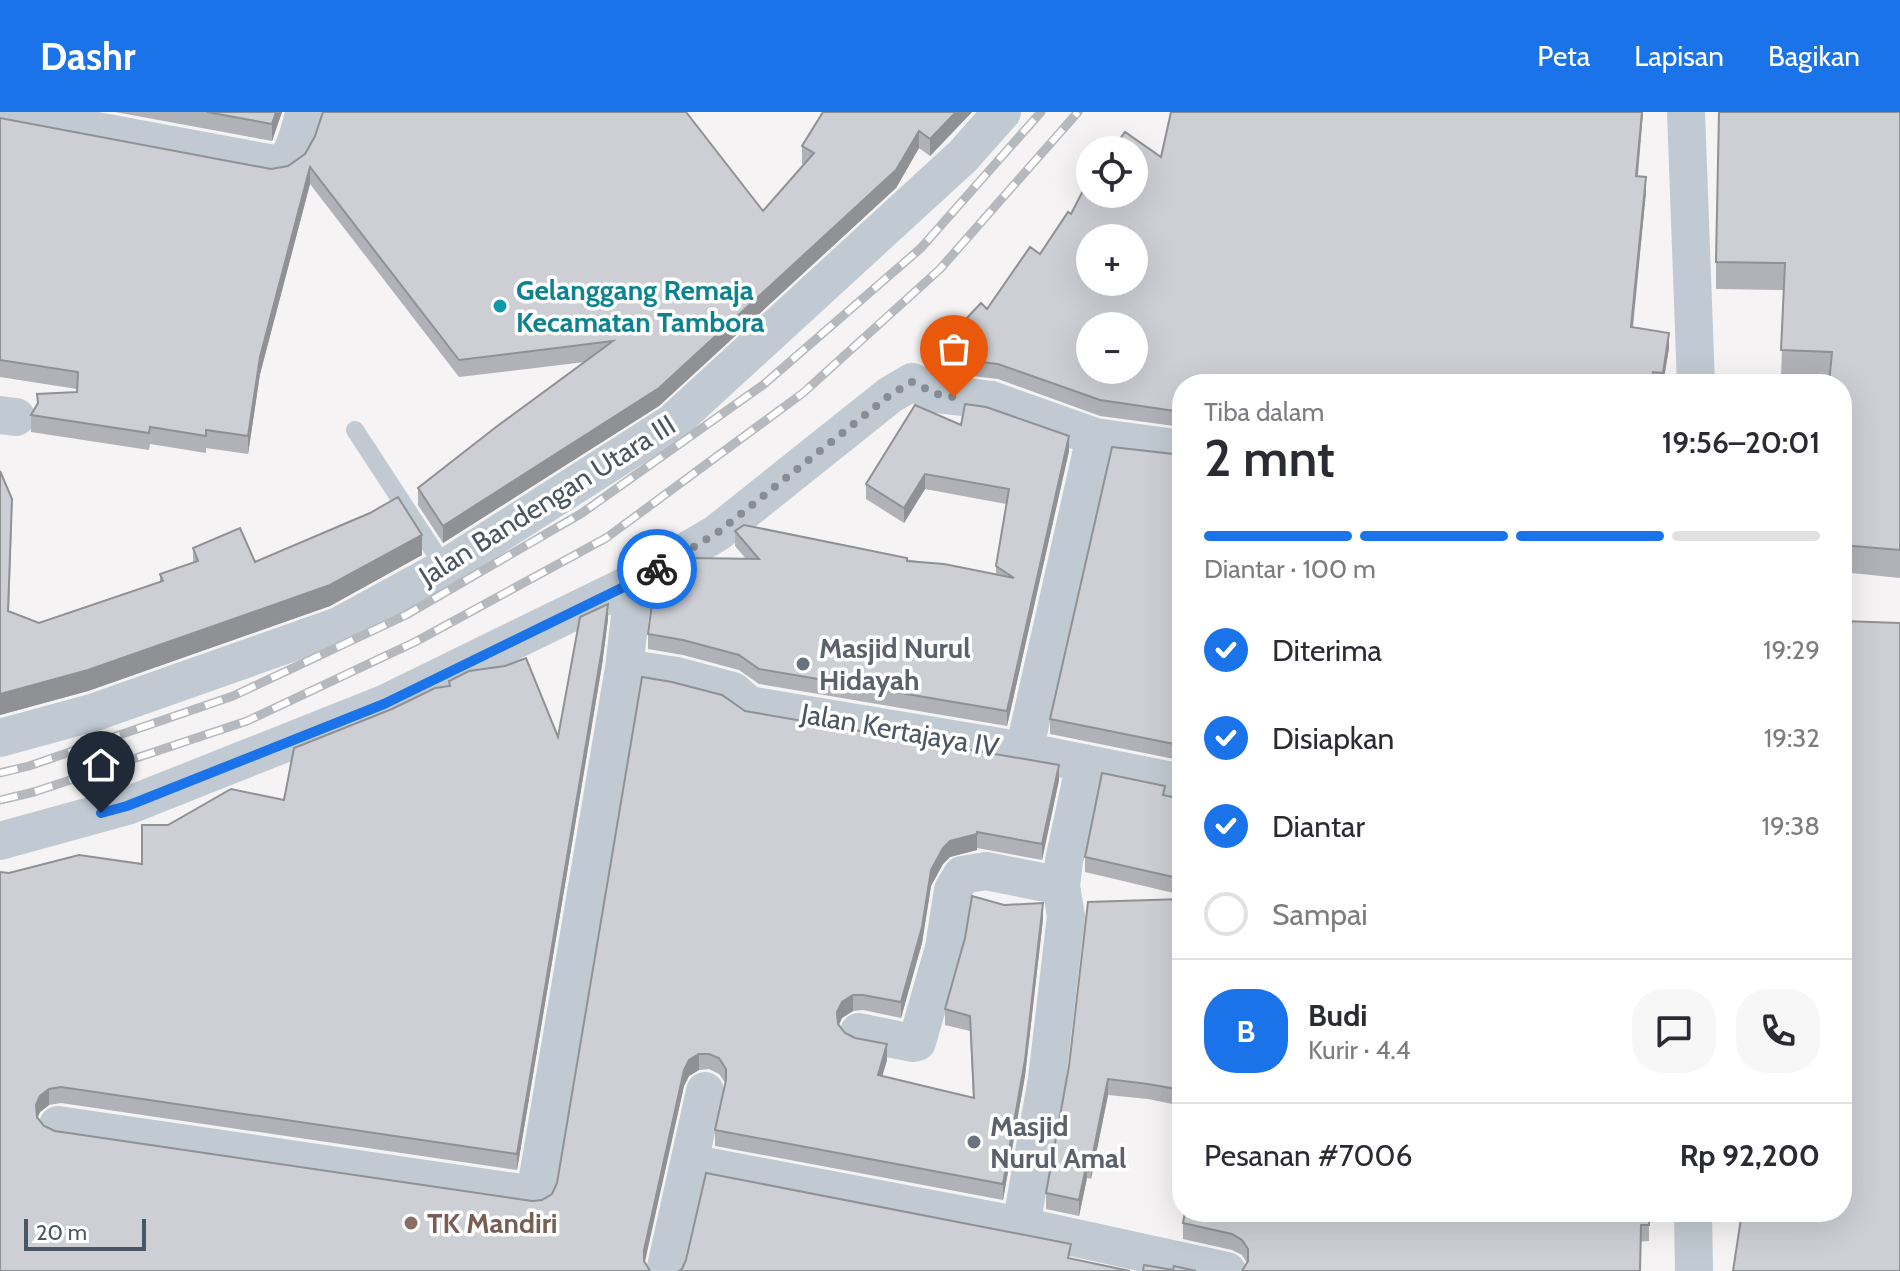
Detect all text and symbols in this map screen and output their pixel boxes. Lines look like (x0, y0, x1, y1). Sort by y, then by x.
text: Dashr (40, 33, 136, 80)
text: Peta (1537, 39, 1590, 73)
text: Lapisan (1634, 39, 1724, 73)
text: Bagikan (1768, 39, 1860, 73)
map controls (1076, 136, 1148, 384)
button: locate (1076, 136, 1148, 208)
button: + (1076, 224, 1148, 296)
place label: Gelanggang Remaja Kecamatan Tambora (516, 273, 764, 339)
marker: Gelanggang Remaja Kecamatan Tambora (491, 297, 509, 315)
button: − (1076, 312, 1148, 384)
pin (920, 315, 988, 397)
icon: bag (932, 327, 976, 371)
text: Tiba dalam (1204, 396, 1324, 428)
street label: Jalan Bandengan Utara III (412, 407, 681, 593)
text: 19:56–20:01 (1662, 424, 1820, 461)
text: 2 mnt (1204, 426, 1335, 489)
courier (617, 529, 697, 609)
icon: bike (635, 547, 679, 591)
text: Diantar · 100 m (1204, 553, 1376, 585)
icon: check (1204, 628, 1248, 672)
place label: Masjid Nurul Hidayah (819, 631, 971, 697)
text: Diterima (1272, 632, 1382, 669)
text: 19:29 (1763, 634, 1820, 666)
marker: Masjid Nurul Hidayah (794, 655, 812, 673)
street label: Jalan Kertajaya IV (798, 696, 1001, 764)
icon: check (1204, 716, 1248, 760)
text: Disiapkan (1272, 720, 1394, 757)
text: 19:32 (1764, 722, 1820, 754)
pin (67, 731, 135, 813)
icon: home (79, 743, 123, 787)
icon: check (1204, 804, 1248, 848)
text: Diantar (1272, 808, 1365, 845)
text: 19:38 (1762, 810, 1820, 842)
text: Sampai (1272, 896, 1368, 933)
button: chat (1632, 989, 1716, 1073)
button: phone (1736, 989, 1820, 1073)
text: Budi (1308, 997, 1368, 1034)
text: B (1237, 1013, 1255, 1050)
text: Kurir · 4.4 (1308, 1034, 1411, 1066)
place label: Masjid Nurul Amal (990, 1109, 1126, 1175)
marker: Masjid Nurul Amal (965, 1133, 983, 1151)
text: Pesanan #7006 (1204, 1137, 1413, 1174)
text: Rp 92,200 (1680, 1137, 1820, 1174)
place label: TK Mandiri (427, 1206, 558, 1240)
marker: TK Mandiri (402, 1214, 420, 1232)
scale bar (24, 1215, 146, 1251)
text: 20 m (36, 1219, 87, 1246)

